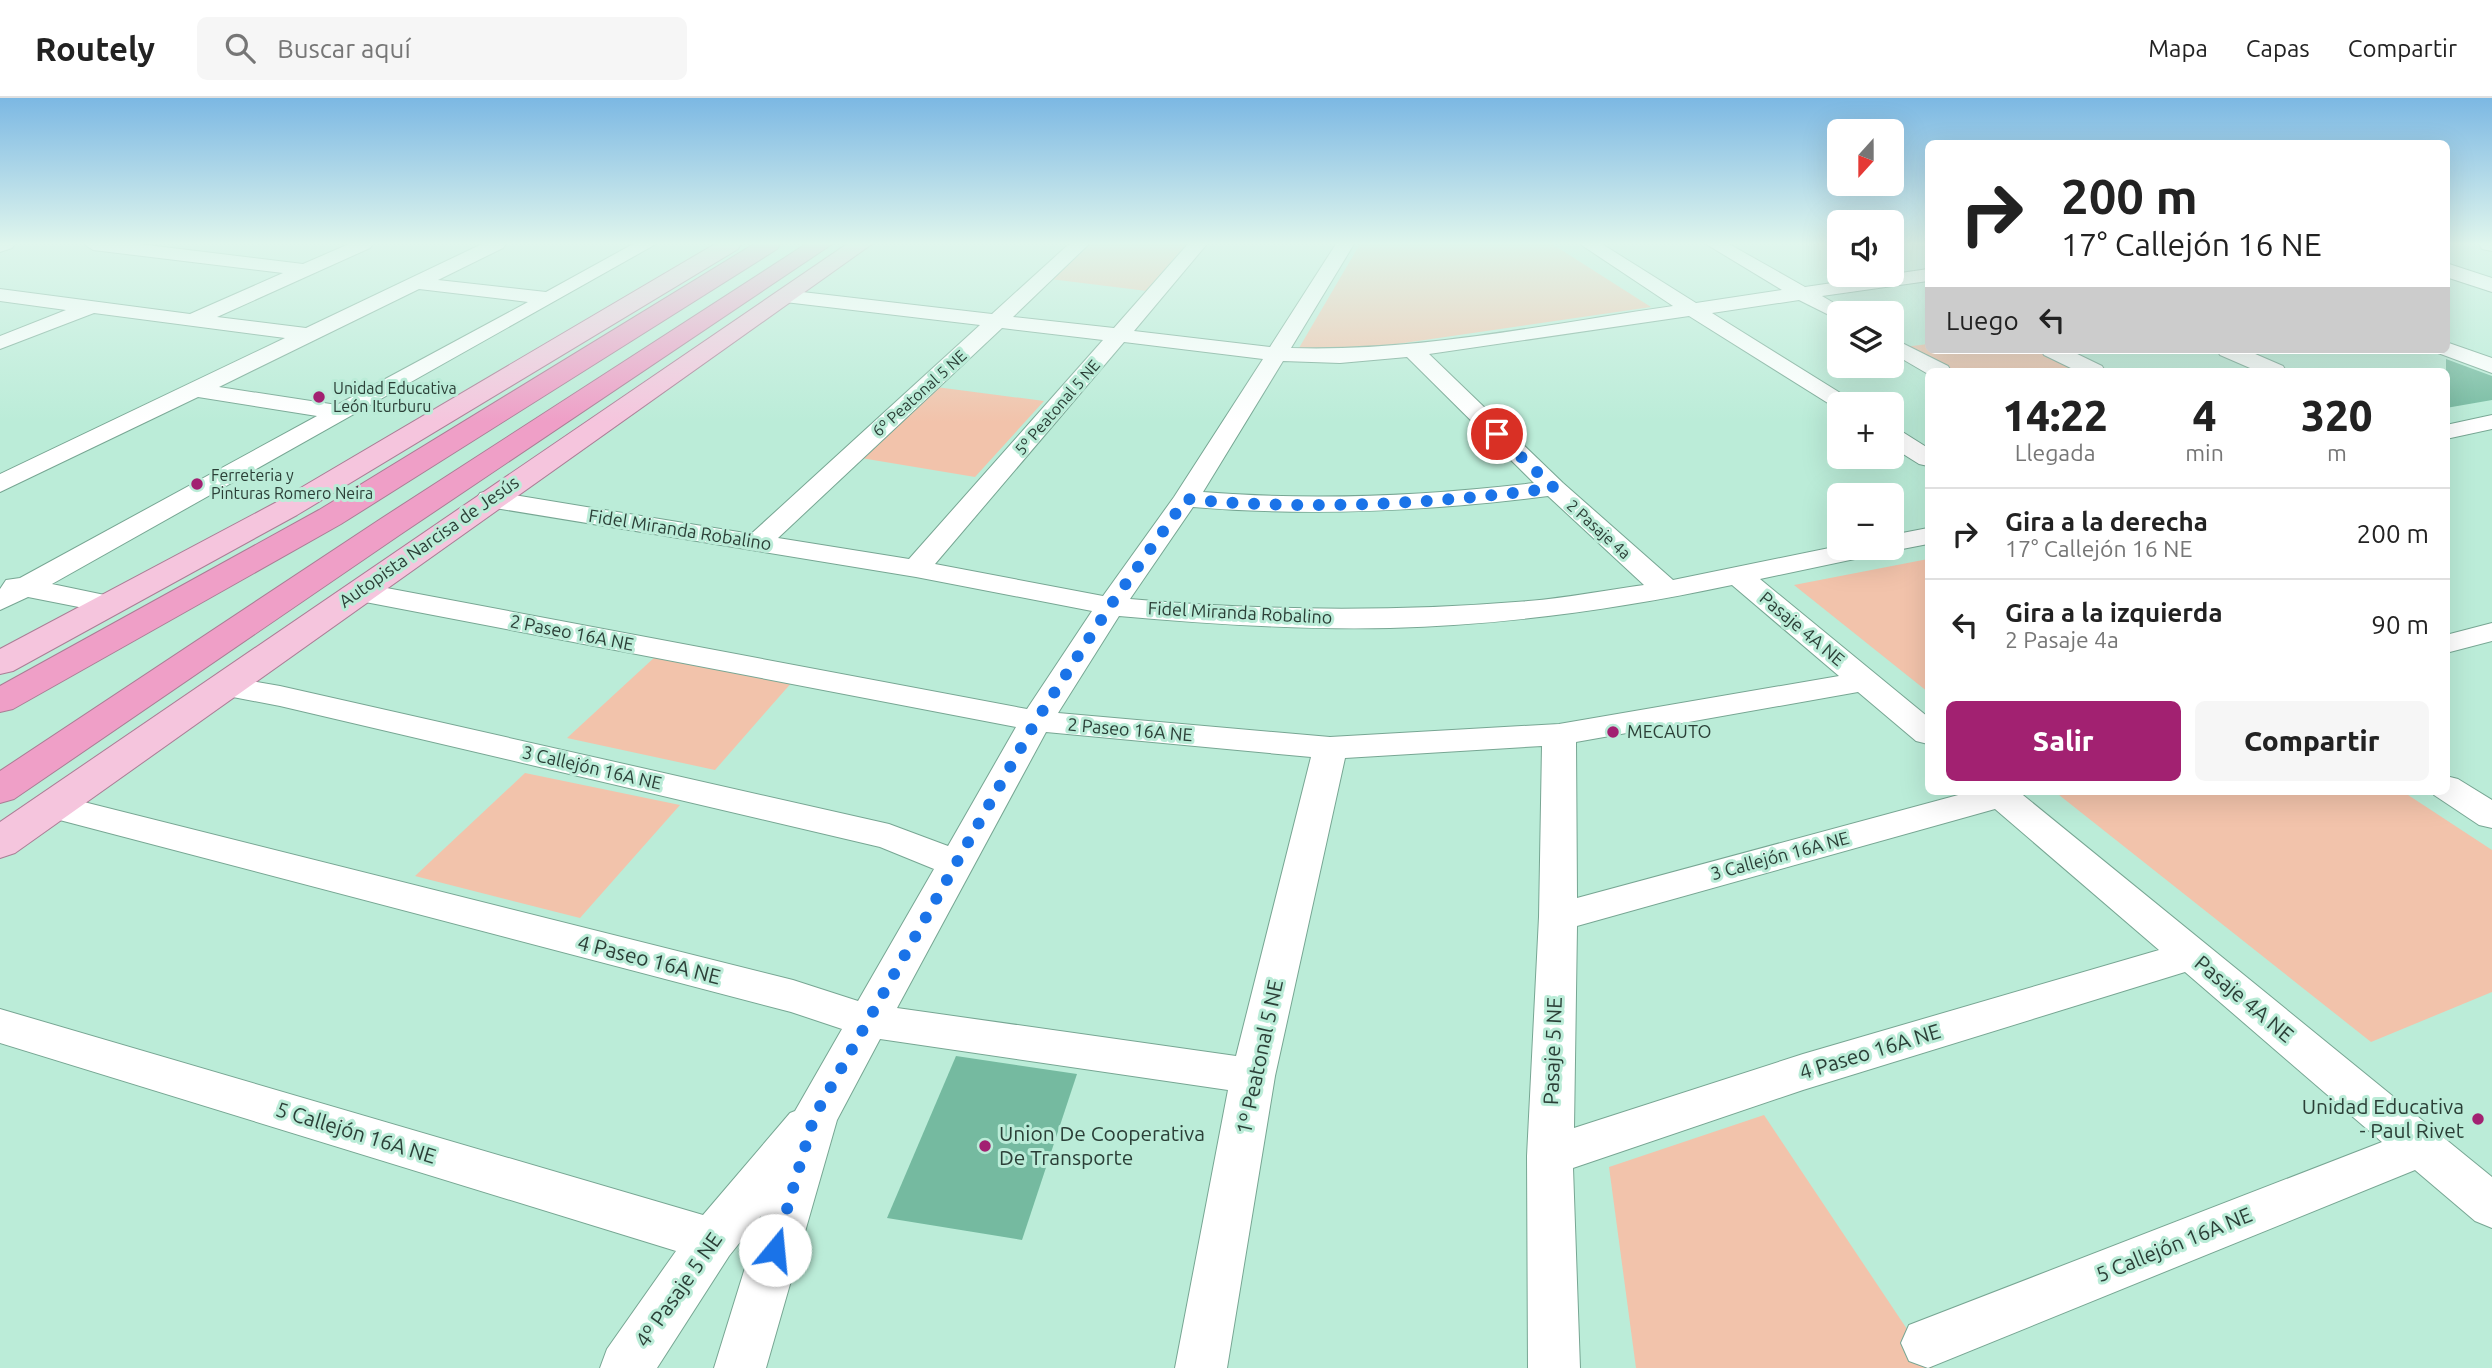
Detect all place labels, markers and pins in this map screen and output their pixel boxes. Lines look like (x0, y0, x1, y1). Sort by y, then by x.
place label: Unidad Educativa León Iturburu (333, 379, 457, 415)
marker: Unidad Educativa León Iturburu (311, 389, 327, 405)
pin (1467, 404, 1527, 464)
place label: Ferreteria y Pinturas Romero Neira (211, 466, 373, 502)
marker: Ferreteria y Pinturas Romero Neira (189, 476, 205, 492)
place label: MECAUTO (1627, 721, 1712, 741)
marker: MECAUTO (1605, 724, 1621, 740)
place label: Unidad Educativa - Paul Rivet (2302, 1094, 2464, 1142)
marker: Unidad Educativa - Paul Rivet (2470, 1111, 2486, 1127)
place label: Union De Cooperativa De Transporte (999, 1121, 1205, 1169)
marker: Union De Cooperativa De Transporte (977, 1138, 993, 1154)

